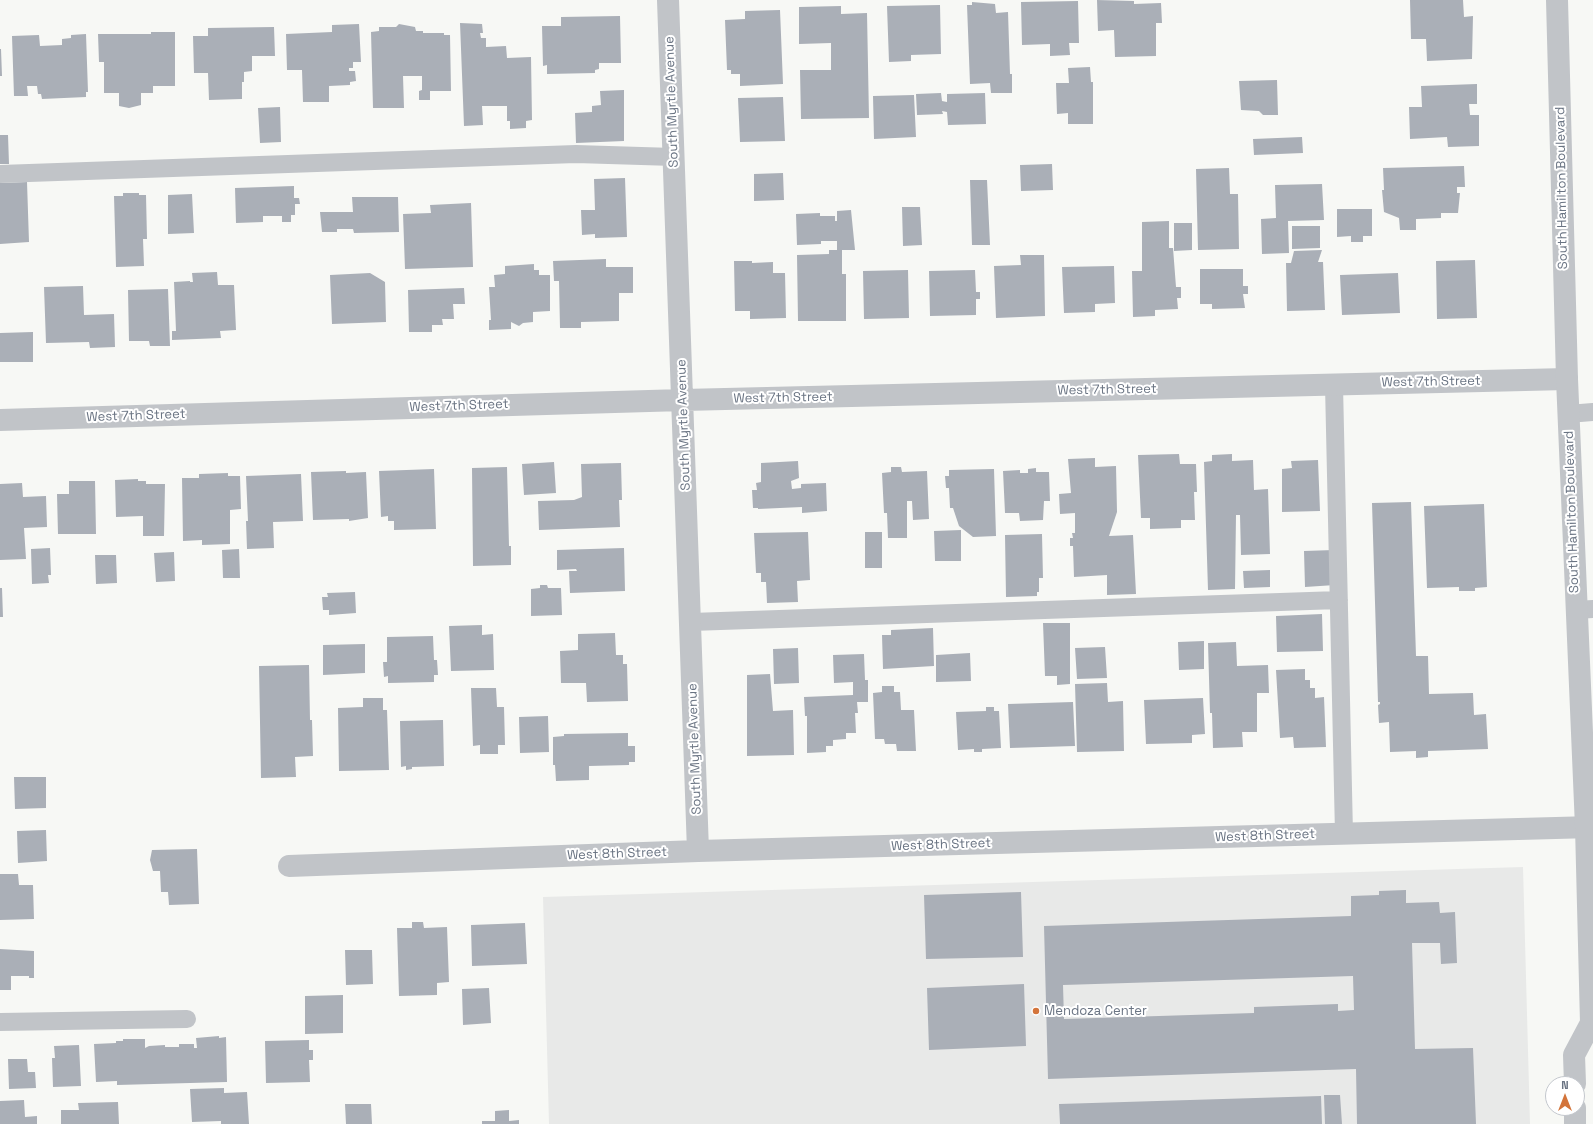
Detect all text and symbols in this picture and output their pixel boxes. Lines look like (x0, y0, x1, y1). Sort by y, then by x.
street label: South Myrtle Avenue (662, 36, 682, 168)
street label: South Hamilton Boulevard (1553, 107, 1571, 269)
street label: South Myrtle Avenue (674, 359, 694, 491)
street label: West 7th Street (1381, 373, 1481, 391)
street label: West 7th Street (1057, 381, 1157, 399)
street label: West 7th Street (733, 389, 833, 407)
street label: West 7th Street (409, 396, 509, 416)
street label: West 7th Street (86, 406, 186, 426)
street label: South Hamilton Boulevard (1561, 431, 1583, 593)
street label: South Myrtle Avenue (685, 683, 705, 815)
street label: West 8th Street (1215, 826, 1315, 846)
street label: West 8th Street (891, 835, 991, 855)
street label: West 8th Street (567, 844, 667, 864)
place label: Mendoza Center (1044, 1003, 1147, 1019)
marker: Mendoza Center (1031, 1006, 1041, 1016)
north arrow (1545, 1076, 1585, 1116)
text: N (1561, 1078, 1569, 1092)

